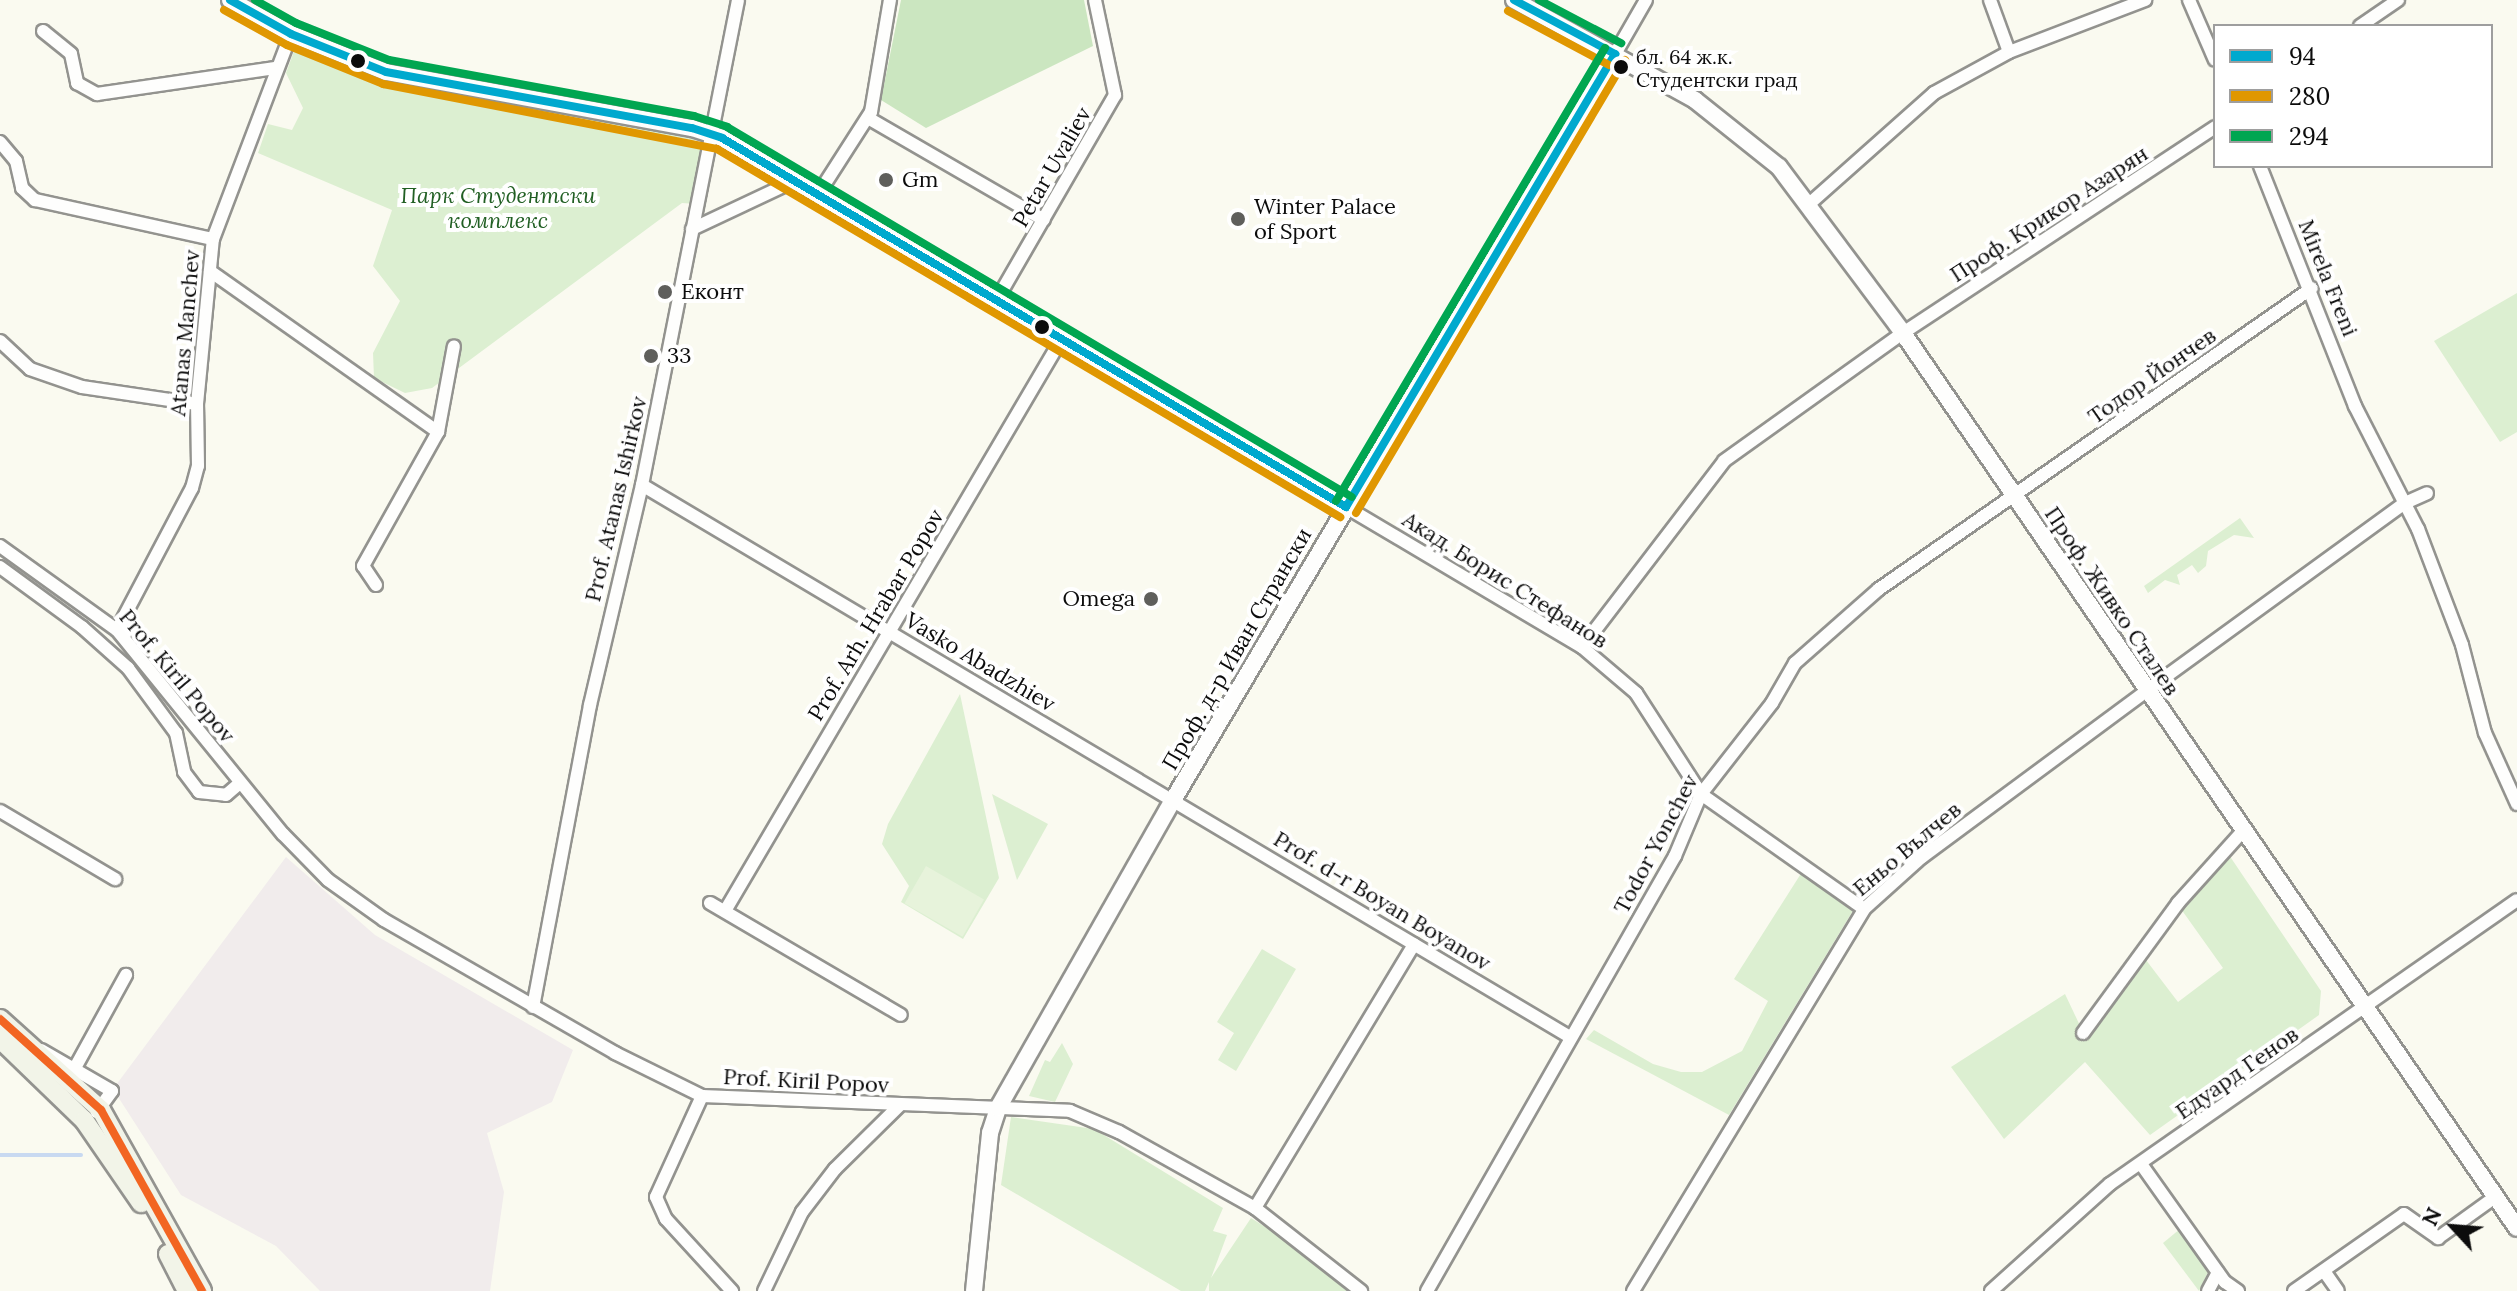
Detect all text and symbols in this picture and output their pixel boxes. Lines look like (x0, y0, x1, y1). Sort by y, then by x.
legend (2213, 24, 2493, 168)
text: 94 (2289, 41, 2316, 72)
place label: бл. 64 ж.к. Студентски град (1636, 44, 1797, 91)
unlabelled marker (350, 53, 366, 69)
marker: бл. 64 ж.к. Студентски град (1613, 59, 1629, 75)
text: 280 (2289, 81, 2330, 112)
street label: Petar Uvaliev (1007, 102, 1097, 232)
text: 294 (2289, 121, 2329, 152)
street label: Проф. Крикор Азарян (1945, 140, 2153, 288)
place label: Gm (902, 167, 938, 193)
marker: Gm (877, 171, 895, 189)
park label: Парк Студентски комплекс (400, 182, 596, 234)
place label: Winter Palace of Sport (1254, 193, 1396, 244)
marker: Winter Palace of Sport (1229, 210, 1247, 228)
street label: Mirela Freni (2293, 216, 2363, 340)
street label: Atanas Manchev (165, 249, 205, 417)
place label: Еконт (681, 279, 744, 305)
marker: Еконт (656, 283, 674, 301)
unlabelled marker (1034, 319, 1050, 335)
street label: Тодор Йончев (2083, 322, 2221, 430)
place label: 33 (667, 343, 692, 369)
marker: 33 (642, 347, 660, 365)
street label: Prof. Atanas Ishirkov (580, 394, 652, 604)
street label: Проф. Живко Сталев (2039, 502, 2185, 700)
street label: Prof. Arh. Hrabar Popov (802, 505, 950, 725)
street label: Акад. Борис Стефанов (1398, 506, 1612, 654)
street label: Проф. д-р Иван Странски (1157, 523, 1317, 775)
place label: Omega (1062, 586, 1135, 612)
marker: Omega (1142, 590, 1160, 608)
street label: Prof. Kiril Popov (114, 604, 240, 748)
street label: Vasko Abadzhiev (900, 607, 1060, 717)
street label: Todor Yonchev (1608, 770, 1704, 918)
street label: Еньо Вълчев (1848, 796, 1966, 902)
street label: Prof. d-r Boyan Boyanov (1269, 826, 1495, 976)
street label: Едуард Генов (2171, 1021, 2303, 1125)
street label: Prof. Kiril Popov (723, 1063, 889, 1099)
north arrow (2413, 1187, 2493, 1267)
text: N (2415, 1203, 2448, 1230)

